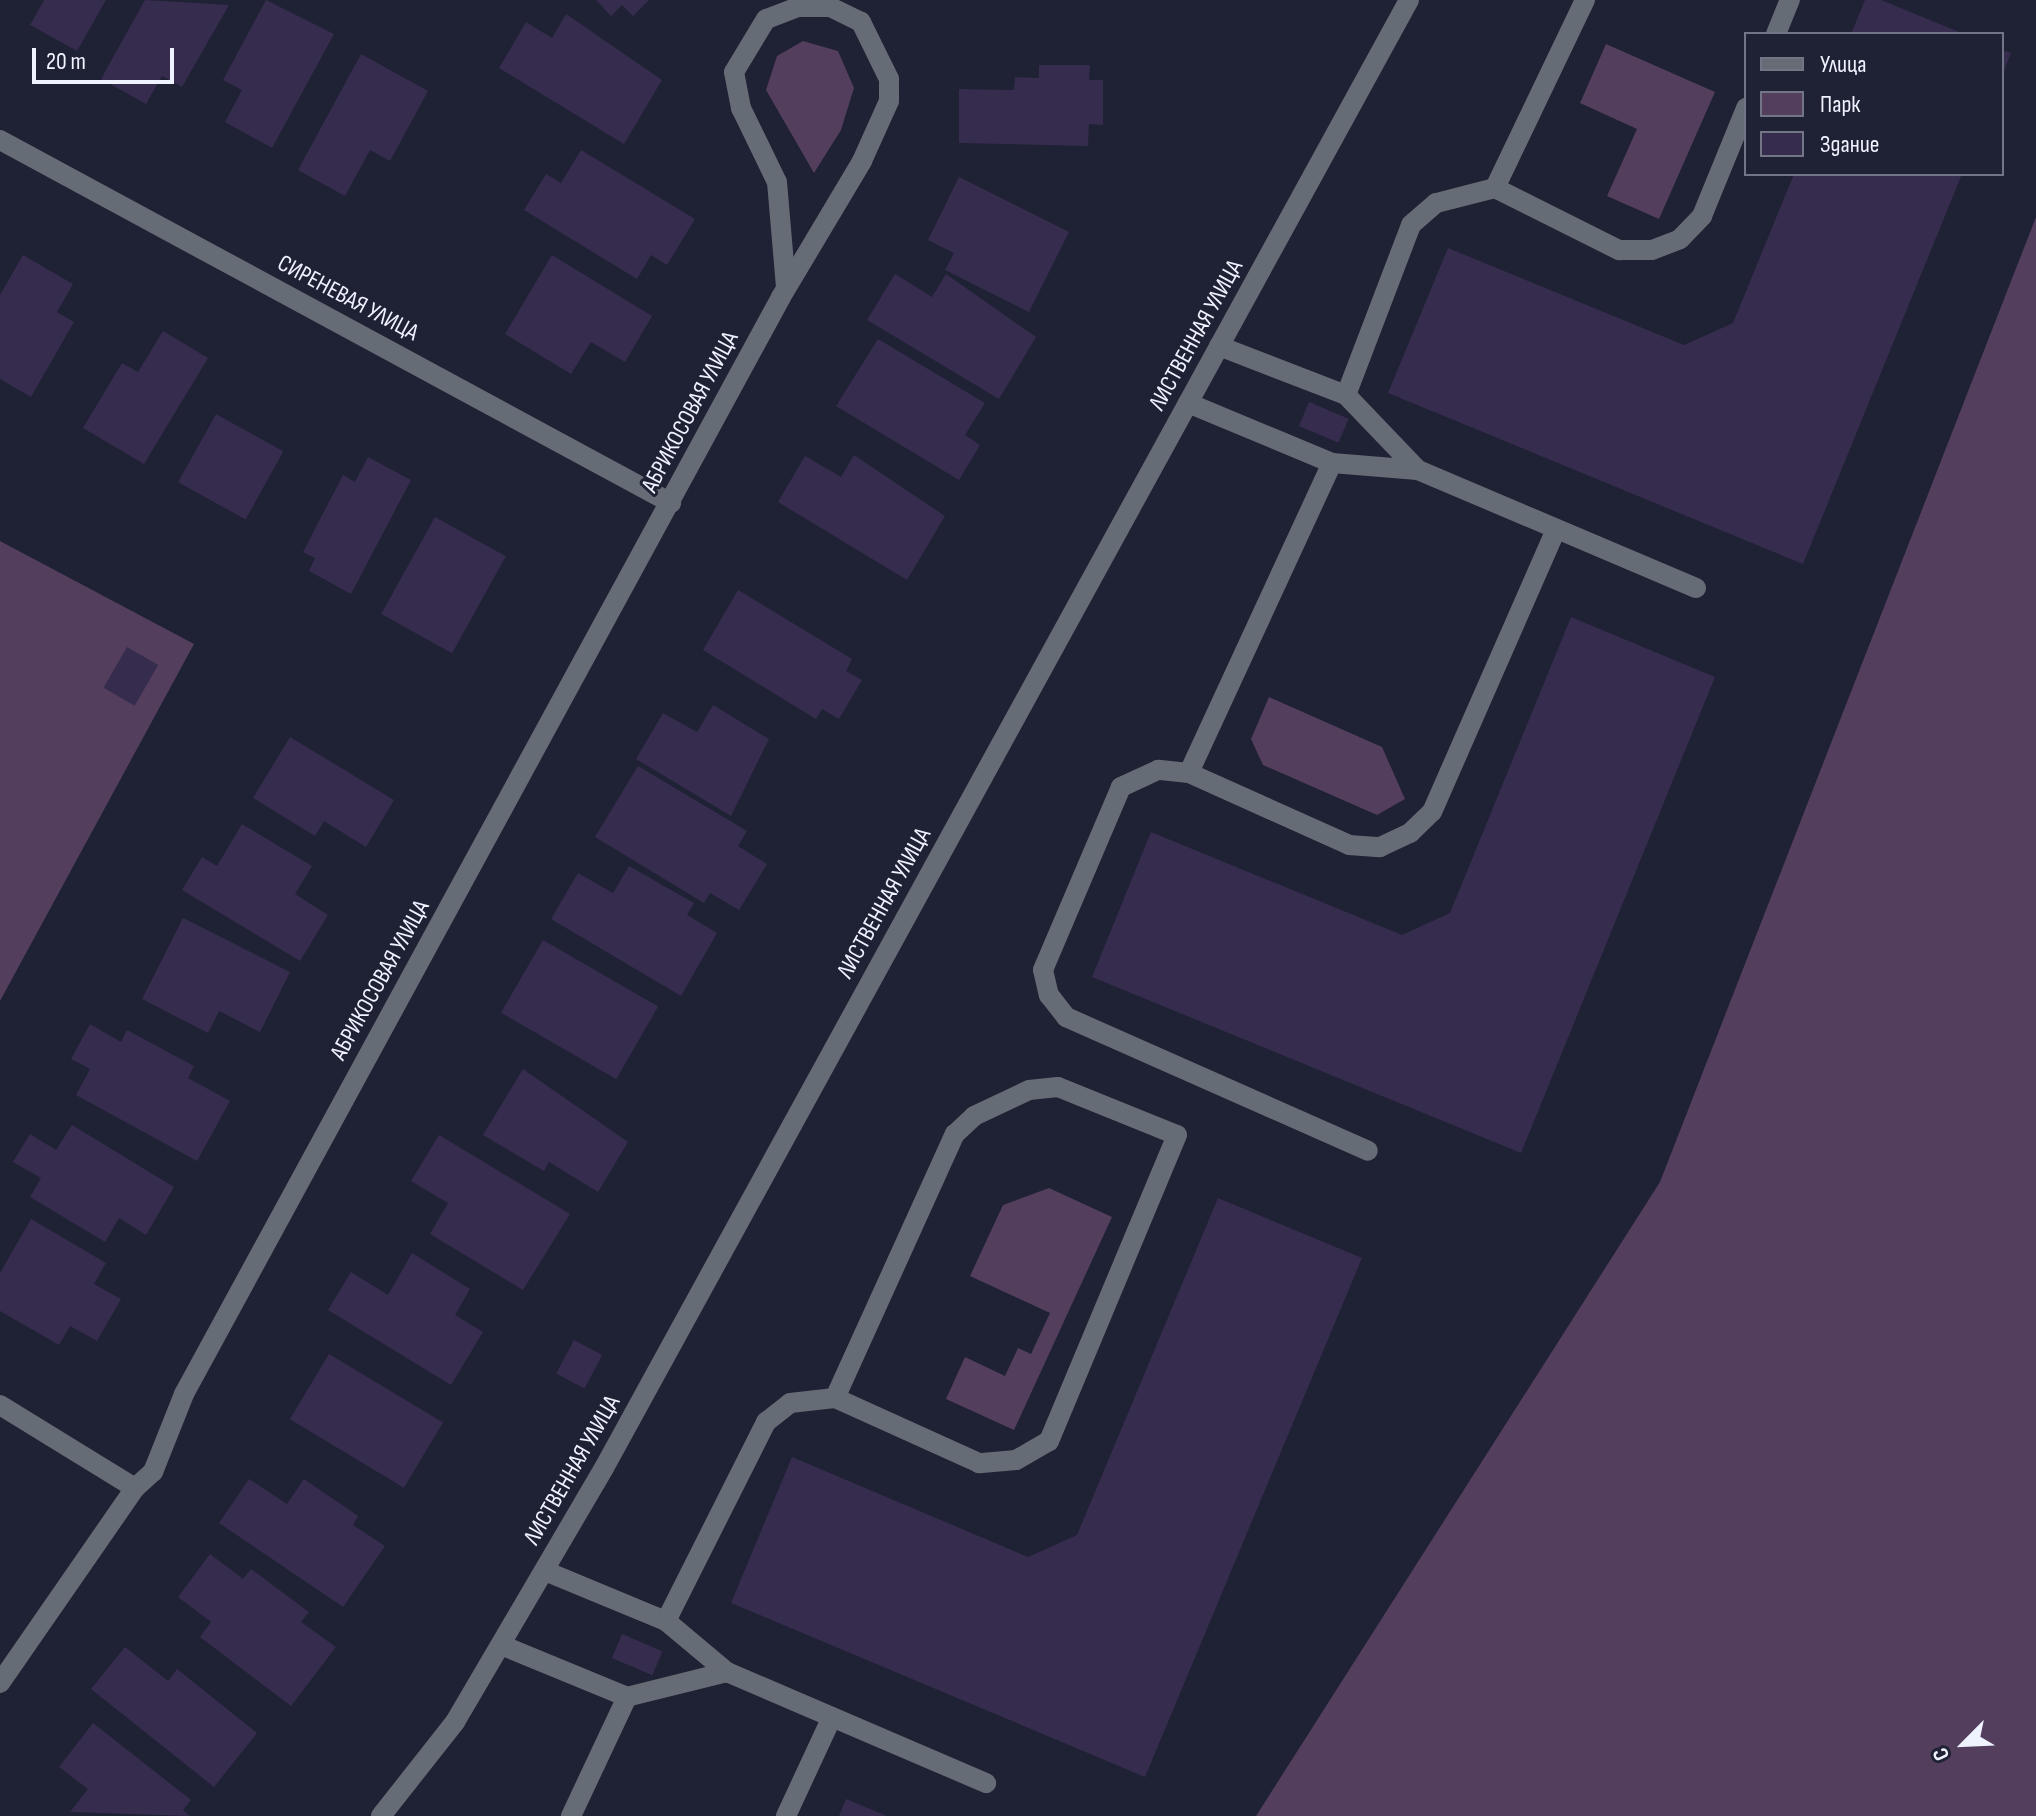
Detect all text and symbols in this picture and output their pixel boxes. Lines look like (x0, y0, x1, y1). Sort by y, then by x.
scale bar (36, 32, 178, 82)
legend (1744, 32, 2004, 176)
text: 20 m (46, 47, 86, 76)
text: Улица (1820, 50, 1866, 79)
text: Парк (1820, 90, 1860, 119)
text: Здание (1820, 130, 1879, 159)
street label: СИРЕНЕВАЯ УЛИЦА (273, 249, 423, 347)
street label: ЛИСТВЕННАЯ УЛИЦА (1143, 255, 1249, 415)
street label: АБРИКОСОВАЯ УЛИЦА (635, 327, 745, 497)
street label: ЛИСТВЕННАЯ УЛИЦА (831, 823, 937, 983)
street label: АБРИКОСОВАЯ УЛИЦА (324, 895, 436, 1065)
street label: ЛИСТВЕННАЯ УЛИЦА (518, 1390, 626, 1550)
north arrow (1924, 1704, 2004, 1784)
text: С (1927, 1743, 1956, 1765)

